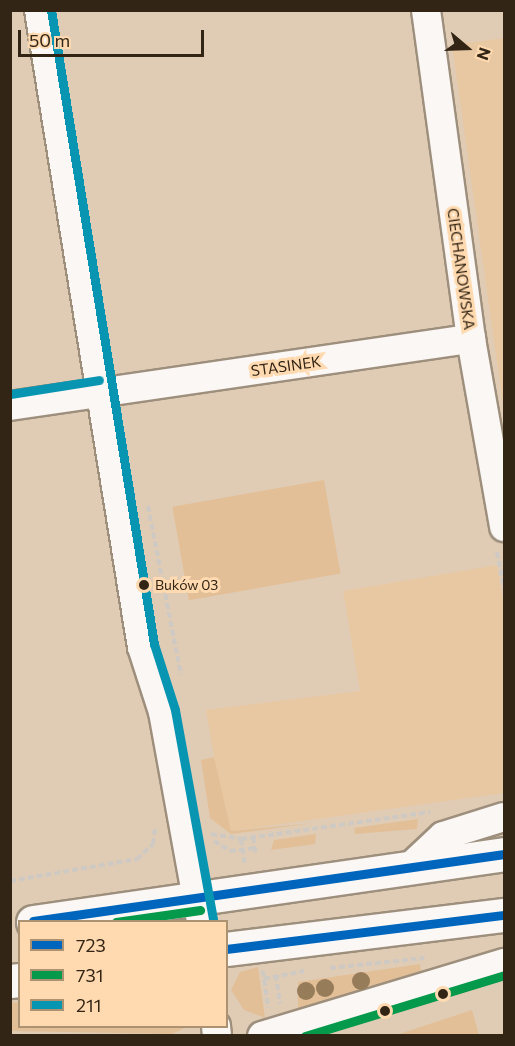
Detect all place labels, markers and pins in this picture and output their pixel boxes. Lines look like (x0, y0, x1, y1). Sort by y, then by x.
place label: Buków 03 (155, 577, 218, 593)
marker: Buków 03 (138, 579, 150, 591)
unlabelled marker (437, 988, 449, 1000)
unlabelled marker (379, 1005, 391, 1017)

